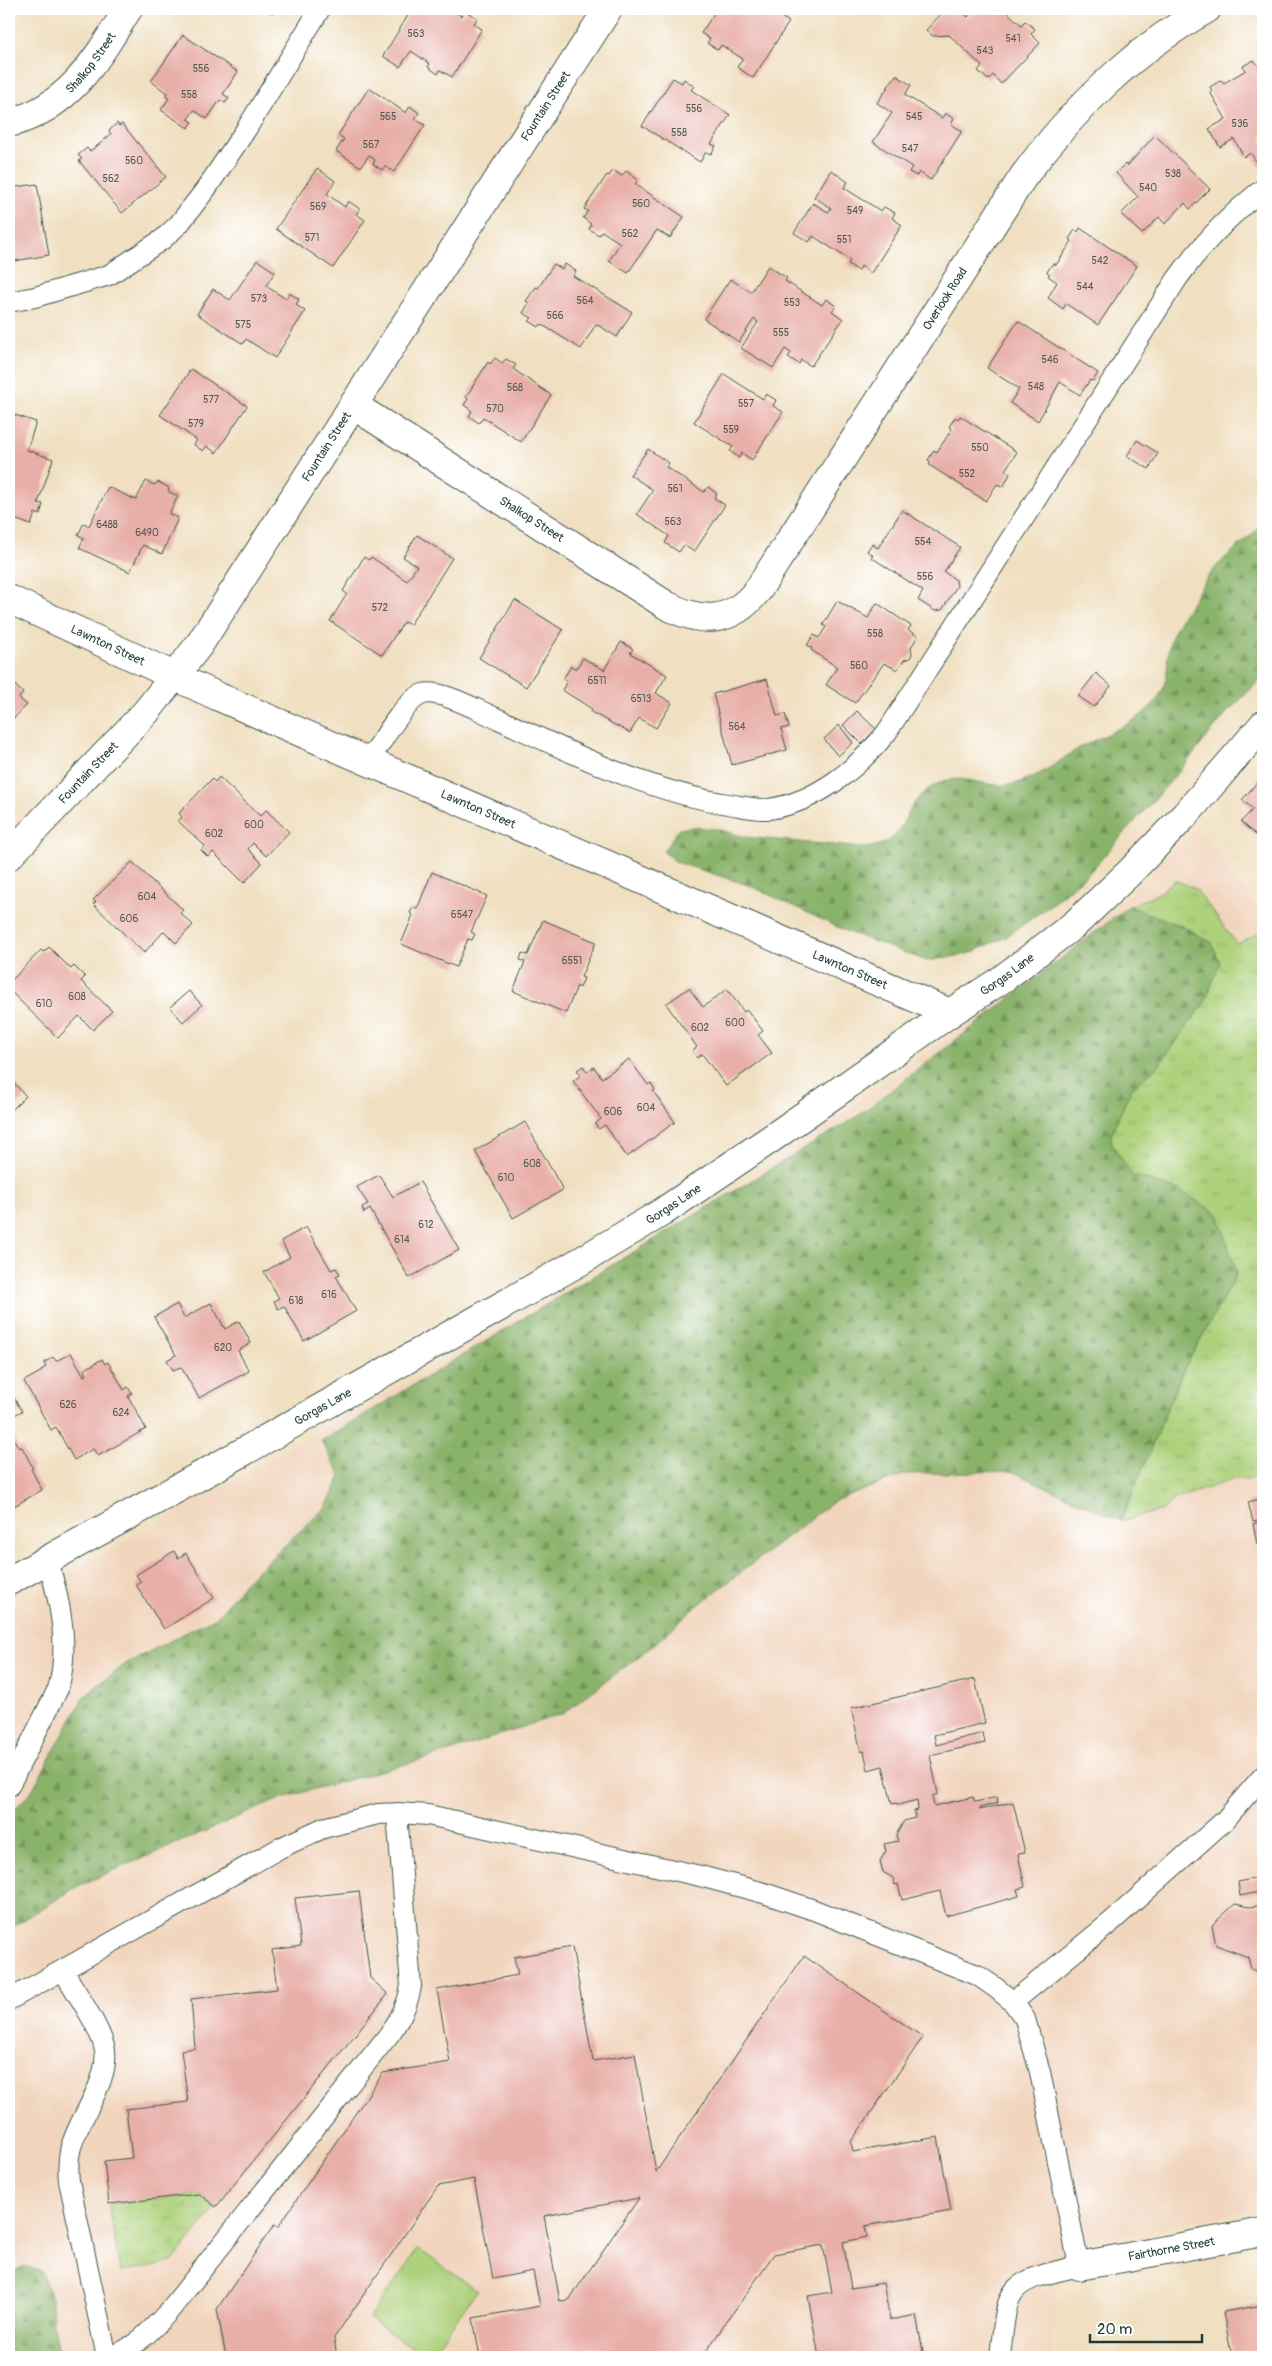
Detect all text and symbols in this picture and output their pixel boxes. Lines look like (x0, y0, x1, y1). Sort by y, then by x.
house number: 563 (408, 28, 425, 40)
street label: Shalkop Street (63, 30, 120, 97)
house number: 541 (1005, 33, 1021, 45)
house number: 543 (977, 45, 994, 57)
house number: 556 (193, 63, 210, 75)
street label: Fountain Street (518, 68, 574, 144)
house number: 558 (181, 89, 197, 101)
house number: 556 (686, 103, 703, 115)
house number: 565 (380, 111, 396, 123)
house number: 545 (906, 111, 922, 123)
house number: 536 (1232, 118, 1249, 130)
house number: 558 (671, 127, 687, 139)
house number: 567 (363, 139, 380, 151)
house number: 547 (902, 143, 919, 155)
house number: 560 (125, 155, 143, 167)
house number: 538 (1165, 168, 1181, 180)
house number: 562 (103, 173, 120, 185)
house number: 540 (1139, 182, 1157, 194)
house number: 560 (632, 198, 650, 210)
house number: 569 (310, 201, 326, 213)
house number: 549 (847, 205, 863, 217)
house number: 562 (622, 228, 639, 240)
house number: 571 (305, 232, 319, 244)
house number: 551 (837, 234, 851, 246)
house number: 542 (1092, 255, 1109, 267)
street label: Overlook Road (920, 265, 971, 333)
house number: 544 (1076, 281, 1094, 293)
house number: 573 (251, 293, 268, 305)
house number: 564 (576, 295, 594, 307)
house number: 553 (784, 297, 801, 309)
house number: 566 (546, 310, 564, 322)
house number: 575 (235, 319, 251, 331)
house number: 555 (773, 327, 789, 339)
house number: 546 (1041, 354, 1059, 366)
house number: 548 (1028, 381, 1044, 393)
house number: 568 (507, 382, 523, 394)
house number: 577 (203, 394, 220, 406)
house number: 557 (738, 398, 755, 410)
house number: 570 (486, 403, 504, 415)
street label: Fountain Street (299, 409, 355, 485)
house number: 579 (188, 418, 204, 430)
house number: 559 (723, 424, 739, 436)
house number: 550 (971, 442, 989, 454)
house number: 552 (959, 468, 976, 480)
house number: 561 (667, 483, 683, 495)
street label: Shalkop Street (496, 493, 567, 546)
house number: 563 (665, 516, 682, 528)
house number: 6488 (96, 519, 118, 531)
house number: 6490 (135, 527, 159, 539)
house number: 554 (915, 536, 932, 548)
house number: 556 (917, 571, 934, 583)
house number: 572 (372, 602, 389, 614)
street label: Lawnton Street (68, 622, 147, 669)
house number: 558 (867, 628, 883, 640)
house number: 560 (850, 660, 868, 672)
house number: 6511 (587, 675, 607, 687)
house number: 6513 (631, 693, 652, 705)
house number: 564 (728, 721, 746, 733)
street label: Fountain Street (56, 739, 122, 807)
street label: Lawnton Street (438, 787, 518, 832)
house number: 600 (244, 819, 264, 831)
house number: 602 (205, 828, 224, 840)
house number: 604 (138, 891, 156, 903)
house number: 6547 (451, 909, 474, 921)
house number: 606 (120, 913, 138, 925)
street label: Lawnton Street (810, 947, 890, 993)
street label: Gorgas Lane (977, 950, 1037, 999)
house number: 6551 (562, 955, 582, 967)
house number: 608 (68, 991, 86, 1003)
house number: 610 (36, 998, 52, 1010)
house number: 600 (725, 1017, 745, 1029)
house number: 602 (691, 1022, 710, 1034)
house number: 604 (637, 1102, 655, 1114)
house number: 606 (604, 1106, 622, 1118)
house number: 608 (523, 1158, 541, 1170)
house number: 610 (498, 1172, 514, 1184)
street label: Gorgas Lane (643, 1181, 704, 1228)
house number: 612 (418, 1219, 434, 1231)
house number: 614 (394, 1234, 410, 1246)
house number: 616 (321, 1289, 337, 1301)
house number: 618 (289, 1295, 303, 1307)
house number: 620 (214, 1342, 232, 1354)
street label: Gorgas Lane (292, 1385, 354, 1429)
house number: 626 (59, 1399, 77, 1411)
house number: 624 (112, 1407, 130, 1419)
street label: Fairthorne Street (1127, 2234, 1216, 2265)
scale bar (1090, 2311, 1202, 2343)
text: 20 m (1097, 2320, 1132, 2339)

